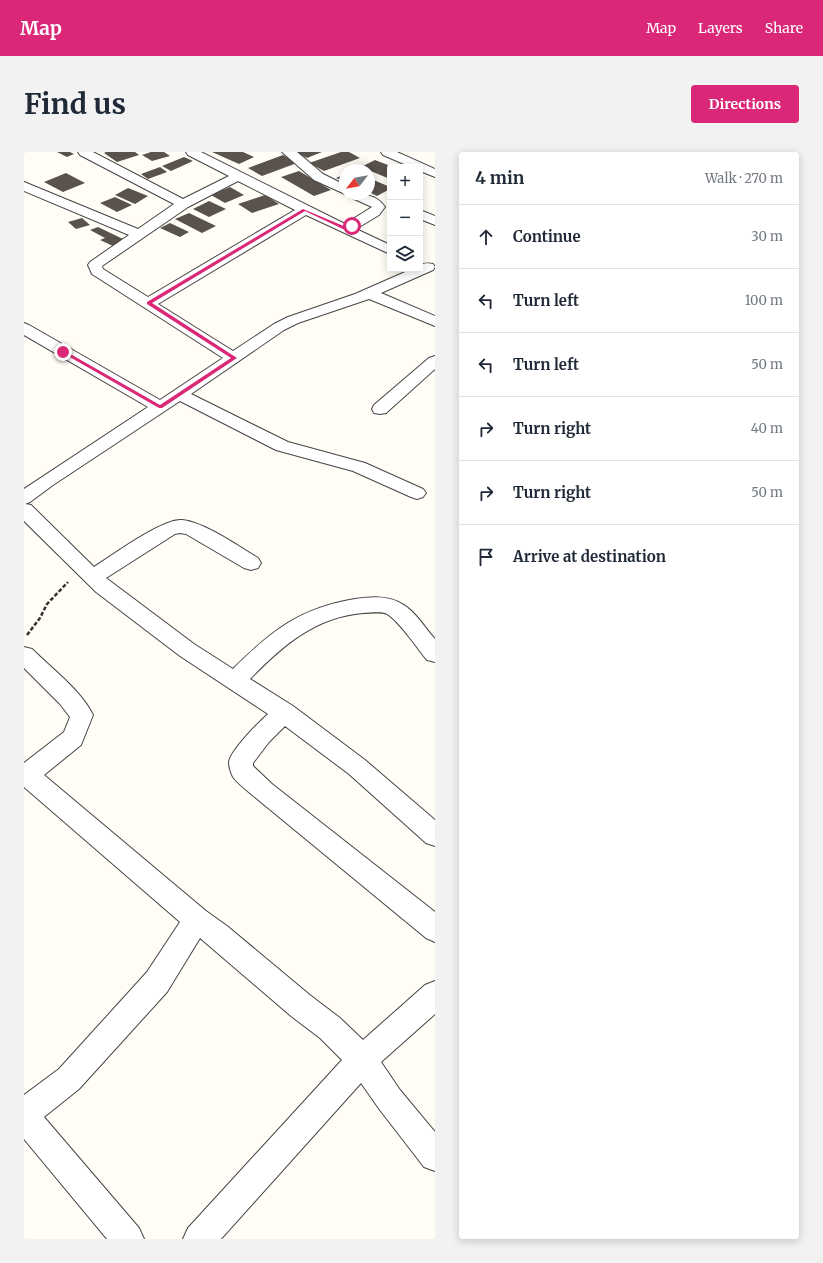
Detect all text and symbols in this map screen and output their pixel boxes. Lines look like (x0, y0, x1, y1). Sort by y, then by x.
text: Map (20, 16, 62, 40)
text: Map (646, 19, 676, 37)
text: Layers (698, 19, 743, 37)
text: Share (765, 19, 803, 37)
button: Directions (691, 85, 799, 123)
text: Find us (24, 86, 126, 122)
north arrow (339, 164, 375, 200)
map controls (387, 164, 423, 272)
button: + (387, 164, 423, 200)
text: 4 min (475, 167, 524, 189)
text: Walk · 270 m (705, 170, 783, 187)
button: − (387, 200, 423, 236)
route start (343, 217, 361, 235)
icon: ahead (475, 226, 497, 248)
text: Continue (513, 227, 581, 246)
text: 30 m (751, 228, 783, 245)
button: layers (387, 236, 423, 272)
icon: left (475, 290, 497, 312)
text: Turn left (513, 291, 579, 310)
text: 100 m (745, 292, 783, 309)
route end (54, 343, 72, 361)
icon: left (475, 354, 497, 376)
text: Turn left (513, 355, 579, 374)
text: 50 m (751, 356, 783, 373)
icon: right (475, 418, 497, 440)
text: Turn right (513, 419, 591, 438)
text: 40 m (751, 420, 783, 437)
icon: right (475, 482, 497, 504)
text: Turn right (513, 483, 591, 502)
text: 50 m (751, 484, 783, 501)
icon: arrive (475, 546, 497, 568)
text: Arrive at destination (513, 547, 666, 566)

